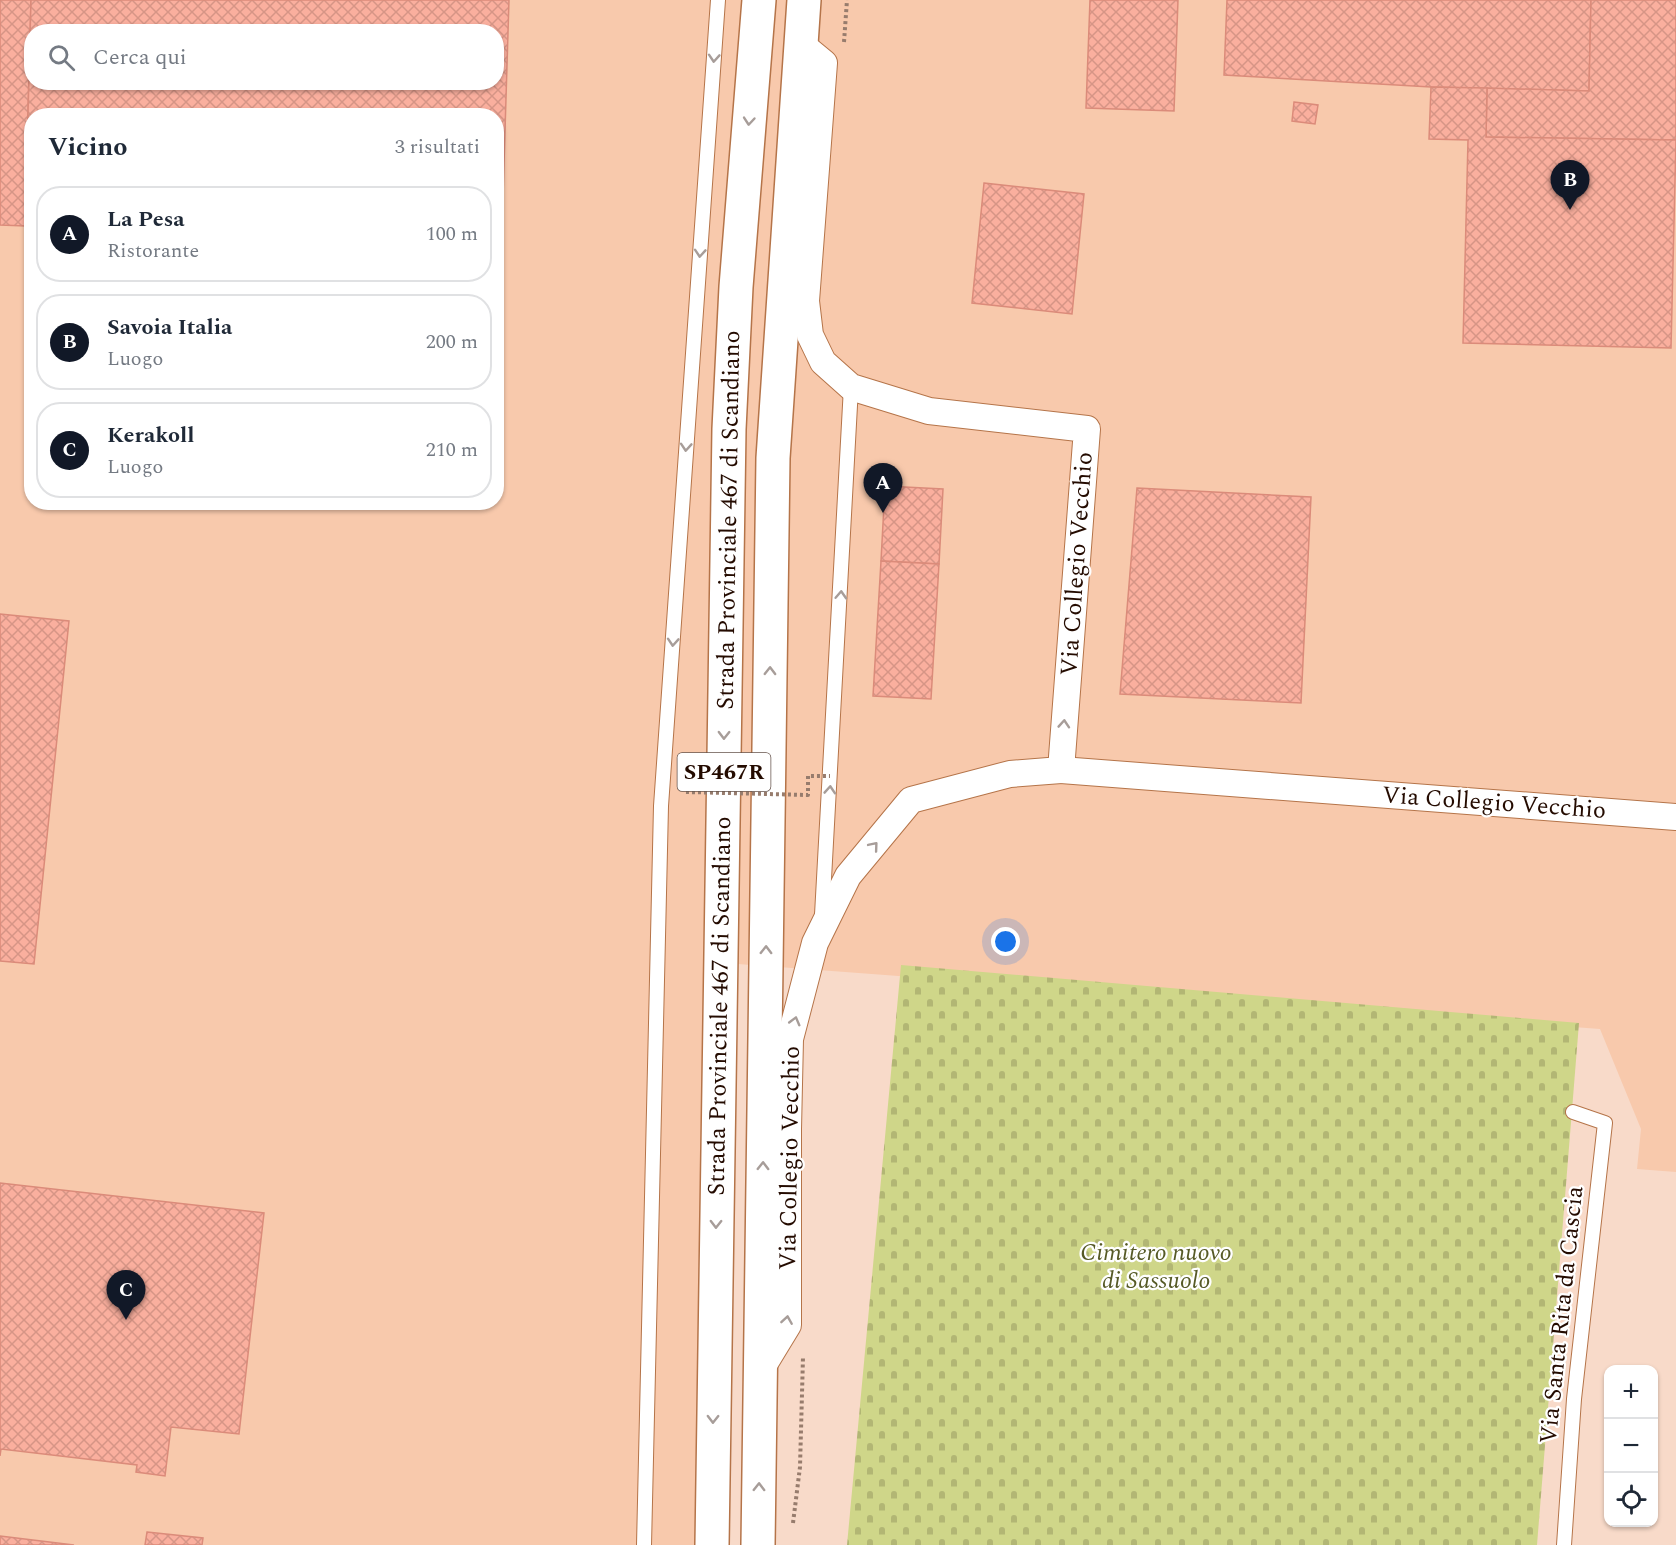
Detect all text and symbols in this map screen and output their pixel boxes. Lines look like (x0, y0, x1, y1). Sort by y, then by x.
search box (24, 24, 504, 90)
icon: search (45, 41, 78, 74)
text: Cerca qui (93, 41, 187, 74)
one-way arrow (707, 54, 720, 63)
one-way arrow (743, 117, 756, 126)
text: Vicino (48, 127, 128, 167)
text: 3 risultati (395, 132, 480, 162)
pin: B (1550, 160, 1590, 210)
text: La Pesa (107, 203, 185, 236)
text: A (62, 219, 77, 249)
text: 100 m (426, 219, 478, 249)
text: Ristorante (107, 236, 199, 266)
one-way arrow (694, 248, 707, 257)
text: Savoia Italia (107, 311, 232, 344)
text: B (62, 327, 77, 357)
text: 200 m (426, 327, 478, 357)
street label: Strada Provinciale 467 di Scandiano (708, 330, 750, 710)
text: Luogo (107, 344, 163, 374)
text: Kerakoll (107, 419, 194, 452)
text: C (62, 435, 77, 465)
text: 210 m (426, 435, 478, 465)
one-way arrow (680, 443, 693, 452)
street label: Via Collegio Vecchio (1051, 451, 1103, 677)
text: Luogo (107, 452, 163, 482)
pin: A (864, 464, 902, 513)
one-way arrow (834, 591, 847, 600)
one-way arrow (666, 637, 679, 646)
one-way arrow (764, 666, 776, 675)
one-way arrow (1058, 720, 1071, 729)
one-way arrow (718, 731, 731, 740)
road number: SP467R (678, 753, 771, 791)
street label: Via Collegio Vecchio (1381, 777, 1607, 829)
one-way arrow (823, 786, 836, 795)
street label: Strada Provinciale 467 di Scandiano (699, 816, 741, 1196)
one-way arrow (866, 842, 877, 853)
your location (991, 927, 1020, 956)
one-way arrow (760, 945, 772, 954)
one-way arrow (787, 1016, 800, 1026)
street label: Via Collegio Vecchio (770, 1046, 810, 1270)
one-way arrow (757, 1161, 769, 1170)
street label: Via Santa Rita da Cascia (1531, 1184, 1593, 1446)
one-way arrow (710, 1220, 722, 1229)
park label: Cimitero nuovo di Sassuolo (1080, 1235, 1232, 1299)
pin: C (106, 1270, 146, 1320)
one-way arrow (780, 1315, 792, 1325)
map controls (1604, 1365, 1658, 1527)
button: + (1604, 1365, 1658, 1419)
one-way arrow (707, 1415, 719, 1424)
button: − (1604, 1419, 1658, 1473)
button: locate (1604, 1473, 1658, 1527)
one-way arrow (752, 1482, 765, 1491)

